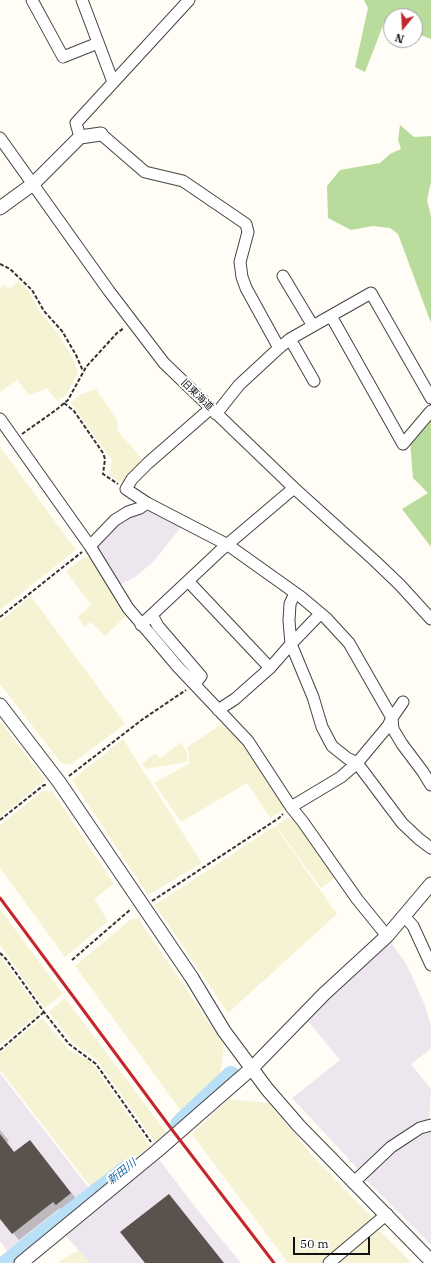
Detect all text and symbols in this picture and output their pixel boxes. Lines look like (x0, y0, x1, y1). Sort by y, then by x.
north arrow (383, 8, 423, 48)
text: N (393, 30, 406, 46)
street label: 旧東海道 (178, 377, 216, 413)
water label: 新田川 (105, 1157, 139, 1187)
scale bar (295, 1229, 372, 1255)
text: 50 m (300, 1236, 329, 1251)

